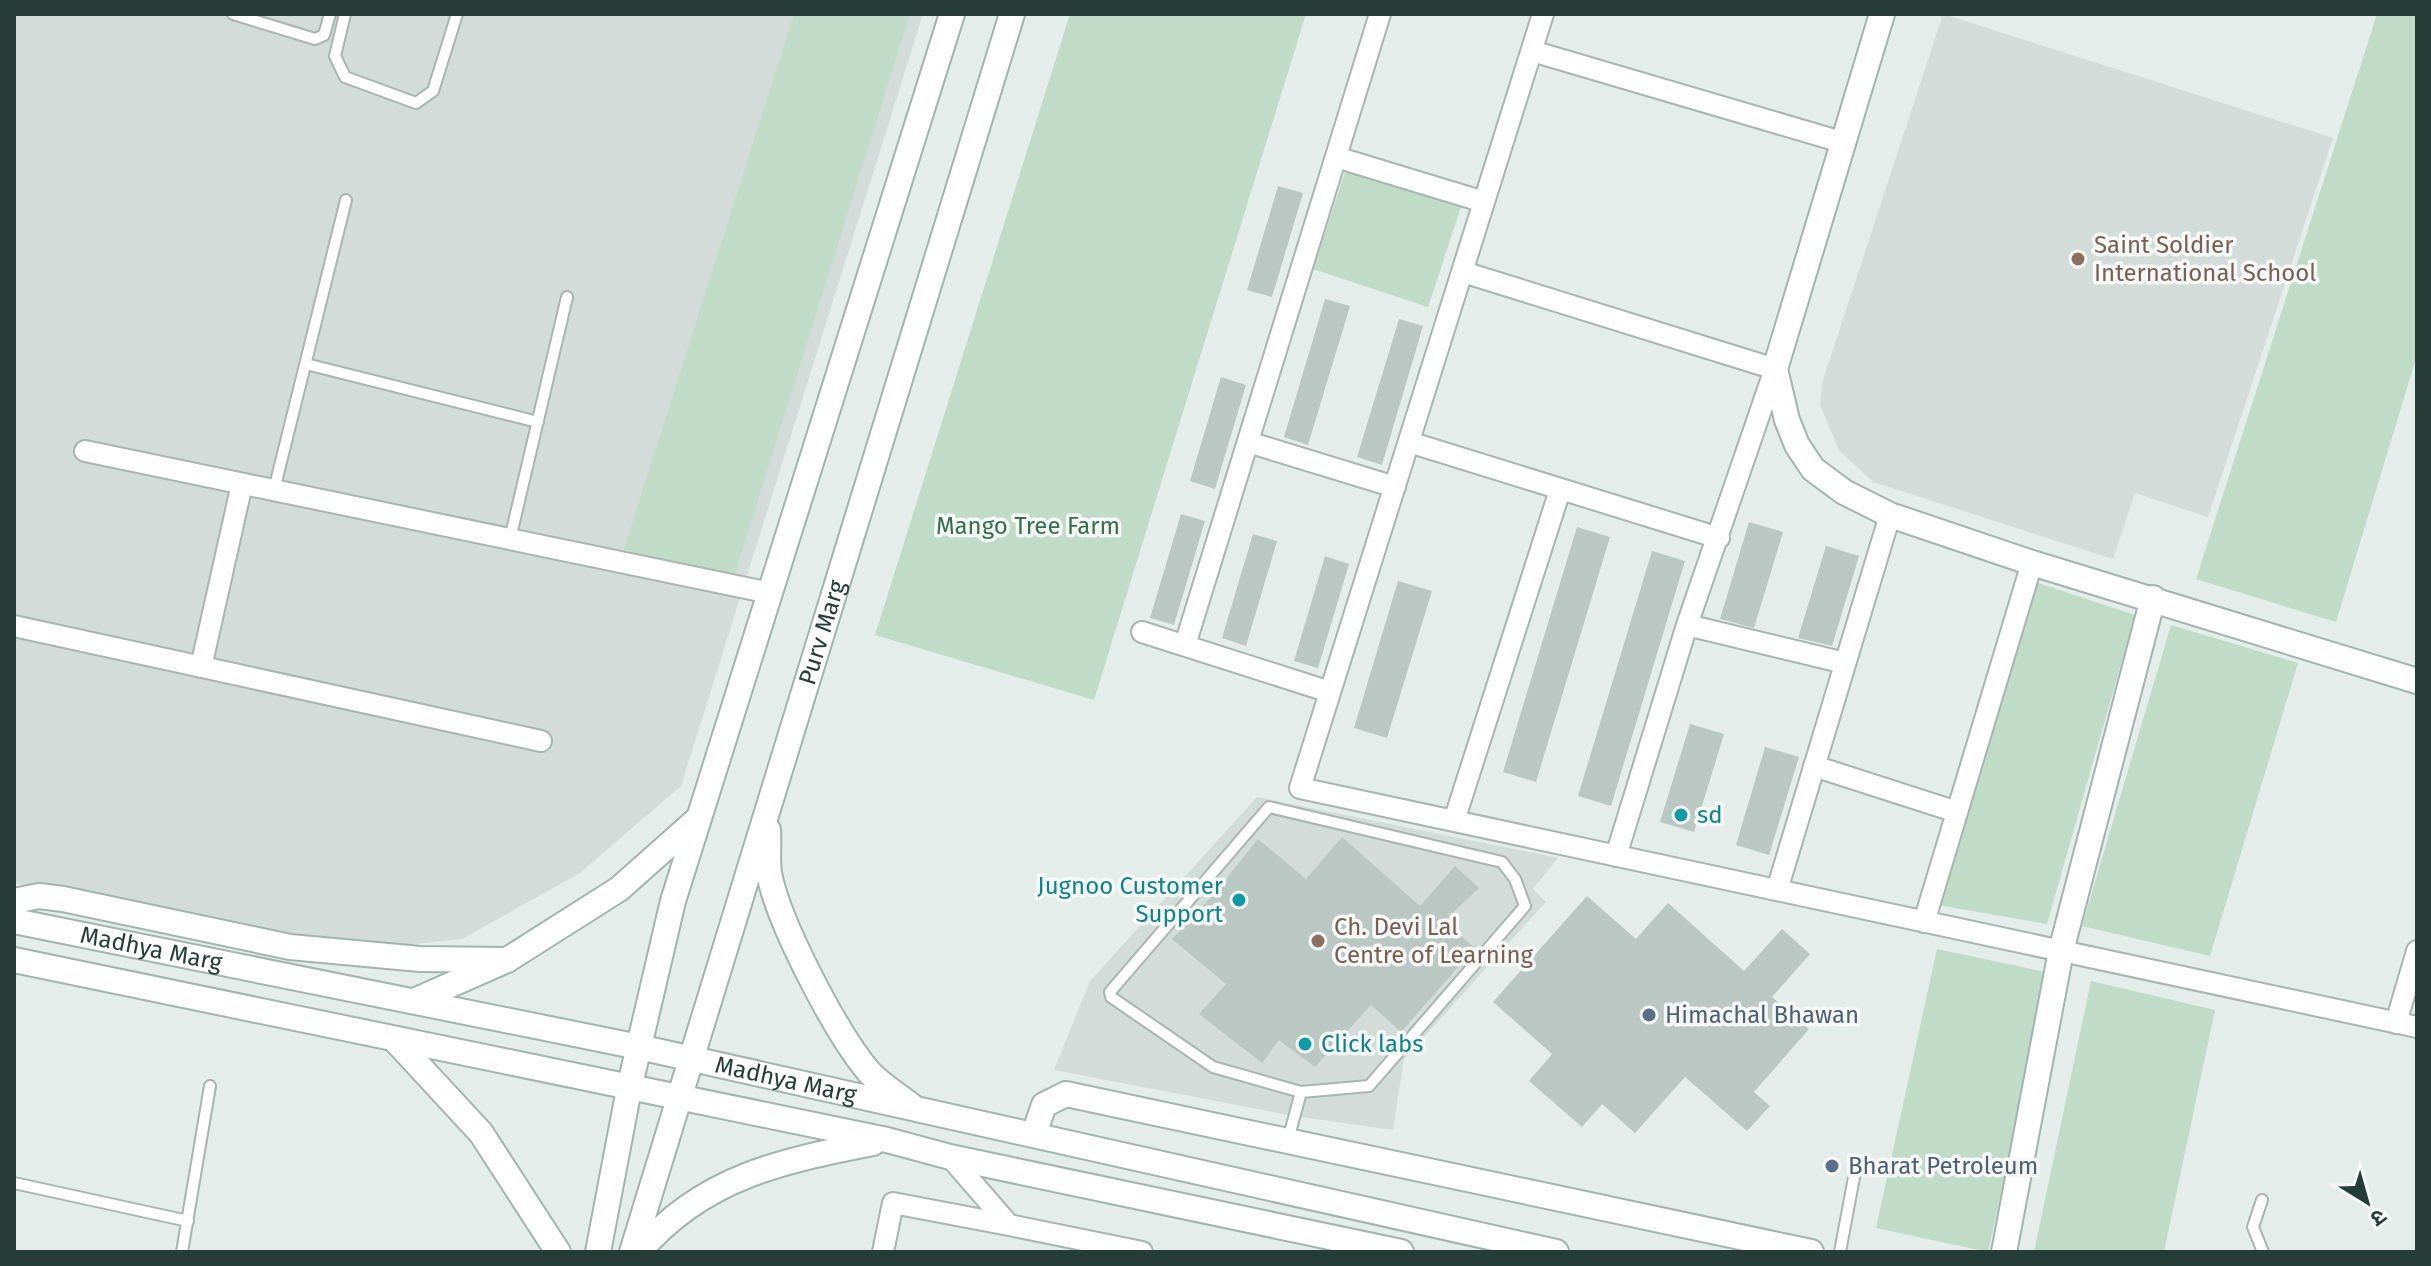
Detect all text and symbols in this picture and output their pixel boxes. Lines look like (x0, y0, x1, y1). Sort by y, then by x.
place label: Saint Soldier International School (2094, 231, 2316, 287)
marker: Saint Soldier International School (2069, 250, 2087, 268)
park label: Mango Tree Farm (936, 512, 1120, 540)
street label: Purv Marg (793, 576, 852, 688)
place label: sd (1697, 801, 1723, 829)
marker: sd (1672, 806, 1690, 824)
place label: Jugnoo Customer Support (1037, 872, 1224, 928)
marker: Jugnoo Customer Support (1230, 891, 1248, 909)
place label: Ch. Devi Lal Centre of Learning (1334, 913, 1534, 969)
street label: Madhya Marg (78, 921, 225, 977)
marker: Ch. Devi Lal Centre of Learning (1309, 932, 1327, 950)
place label: Himachal Bhawan (1665, 1001, 1859, 1029)
marker: Himachal Bhawan (1640, 1006, 1658, 1024)
place label: Click labs (1321, 1030, 1424, 1058)
marker: Click labs (1296, 1035, 1314, 1053)
street label: Madhya Marg (712, 1050, 860, 1109)
place label: Bharat Petroleum (1848, 1152, 2038, 1180)
marker: Bharat Petroleum (1823, 1157, 1841, 1175)
north arrow (2327, 1162, 2407, 1242)
text: उ (2365, 1203, 2392, 1233)

